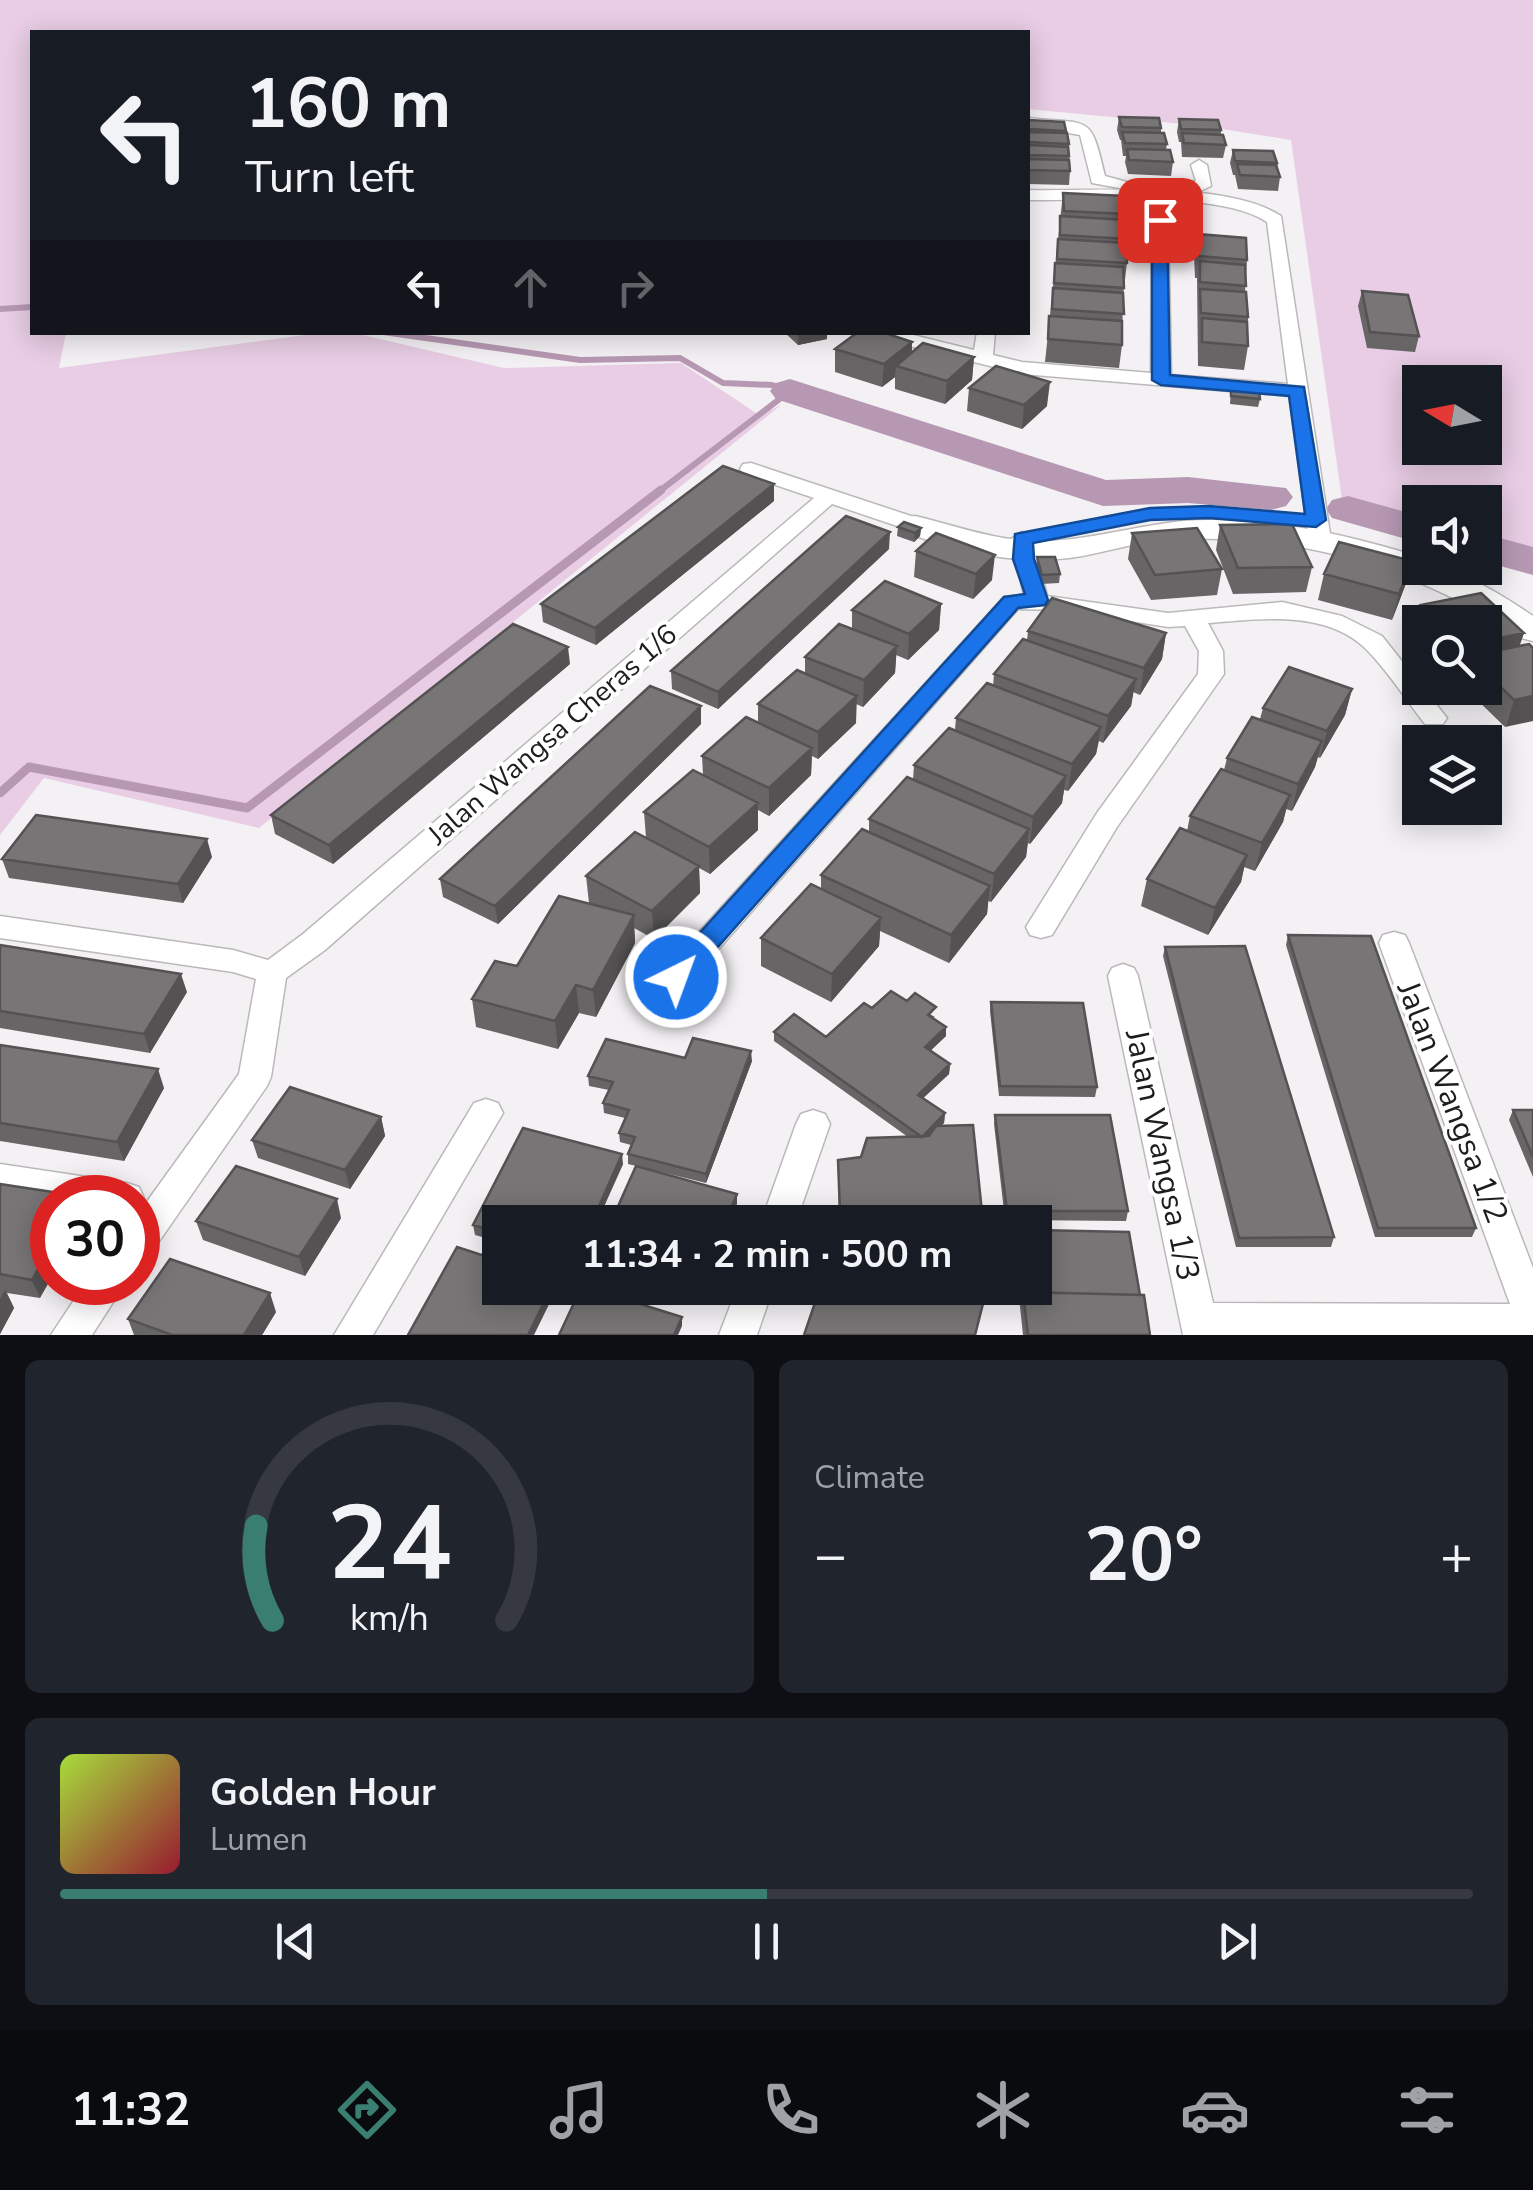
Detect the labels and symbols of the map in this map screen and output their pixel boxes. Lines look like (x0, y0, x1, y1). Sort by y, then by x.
pin (1118, 178, 1203, 263)
north arrow (1402, 365, 1502, 465)
street label: Jalan Wangsa Cheras 1/6 (419, 616, 685, 854)
position arrow (624, 925, 728, 1029)
street label: Jalan Wangsa 1/2 (1386, 974, 1518, 1229)
street label: Jalan Wangsa 1/3 (1115, 1025, 1210, 1285)
speed limit sign: 30 (30, 1175, 160, 1305)

